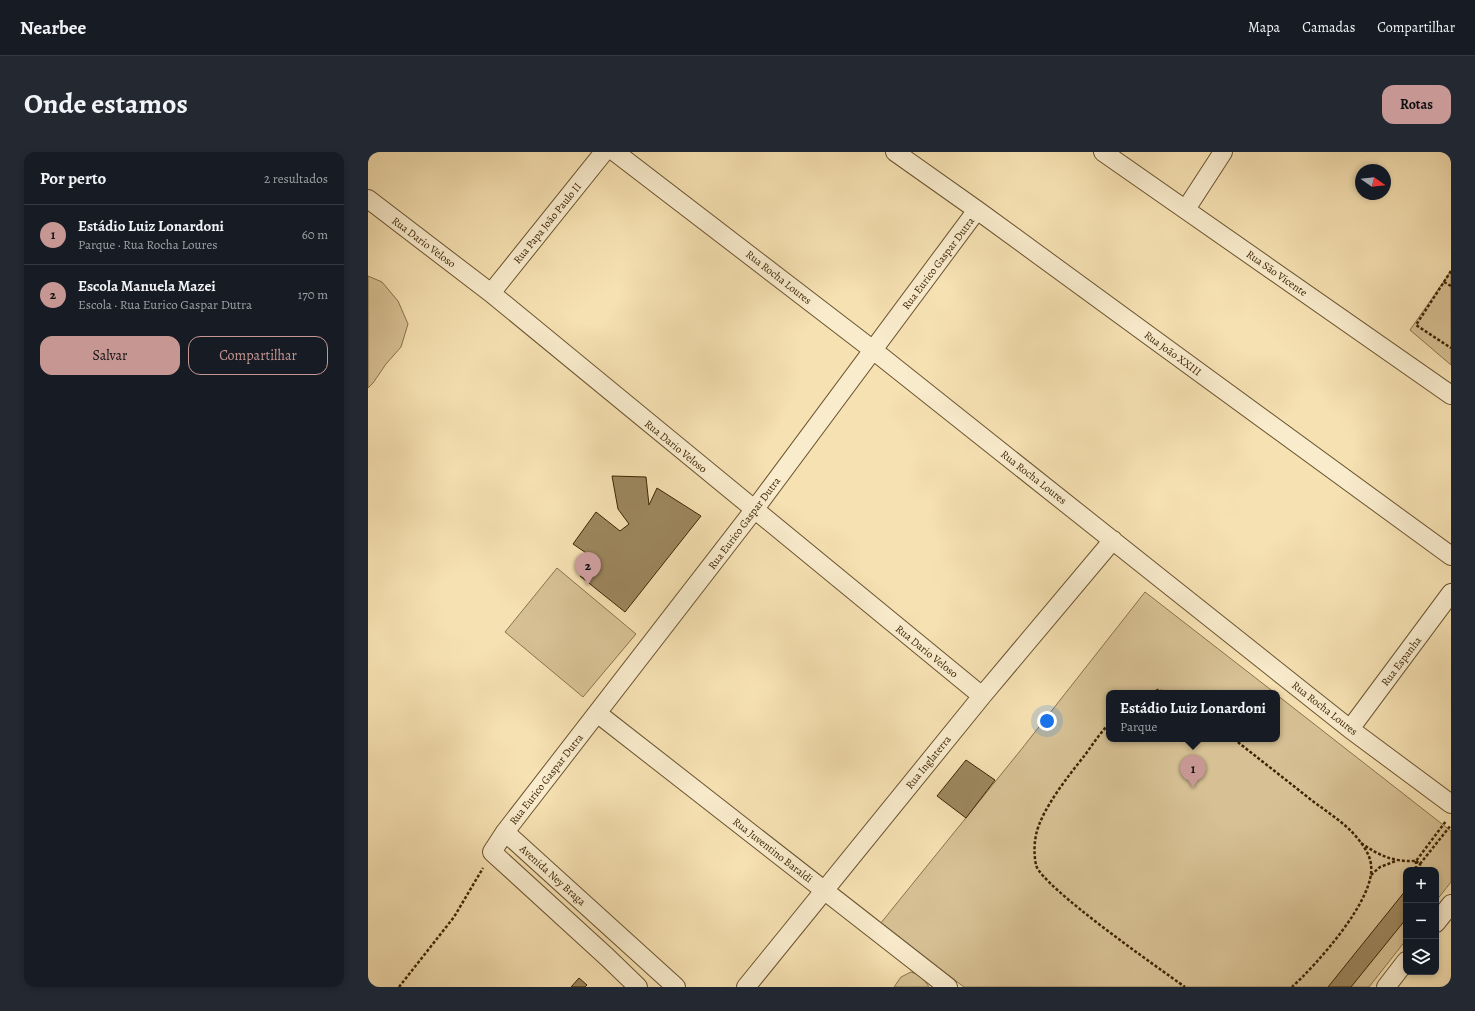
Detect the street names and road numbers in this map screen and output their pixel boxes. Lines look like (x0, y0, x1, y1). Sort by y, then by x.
street label: Rua Papa João Paulo II (510, 180, 585, 267)
street label: Rua Dario Veloso (389, 213, 459, 272)
street label: Rua Eurico Gaspar Dutra (899, 213, 979, 313)
street label: Rua Rocha Loures (743, 247, 815, 308)
street label: Rua São Vicente (1243, 247, 1310, 300)
street label: Rua João XXIII (1141, 328, 1204, 379)
street label: Rua Dario Veloso (641, 417, 710, 477)
street label: Rua Rocha Loures (998, 447, 1070, 508)
street label: Rua Eurico Gaspar Dutra (705, 473, 785, 573)
street label: Rua Dario Veloso (892, 622, 961, 682)
street label: Rua Espanha (1378, 633, 1426, 689)
street label: Rua Rocha Loures (1289, 678, 1361, 739)
street label: Rua Eurico Gaspar Dutra (506, 730, 587, 828)
street label: Rua Inglaterra (902, 732, 955, 792)
street label: Rua Juventino Baraldi (730, 814, 816, 886)
street label: Avenida Ney Braga (516, 841, 590, 910)

